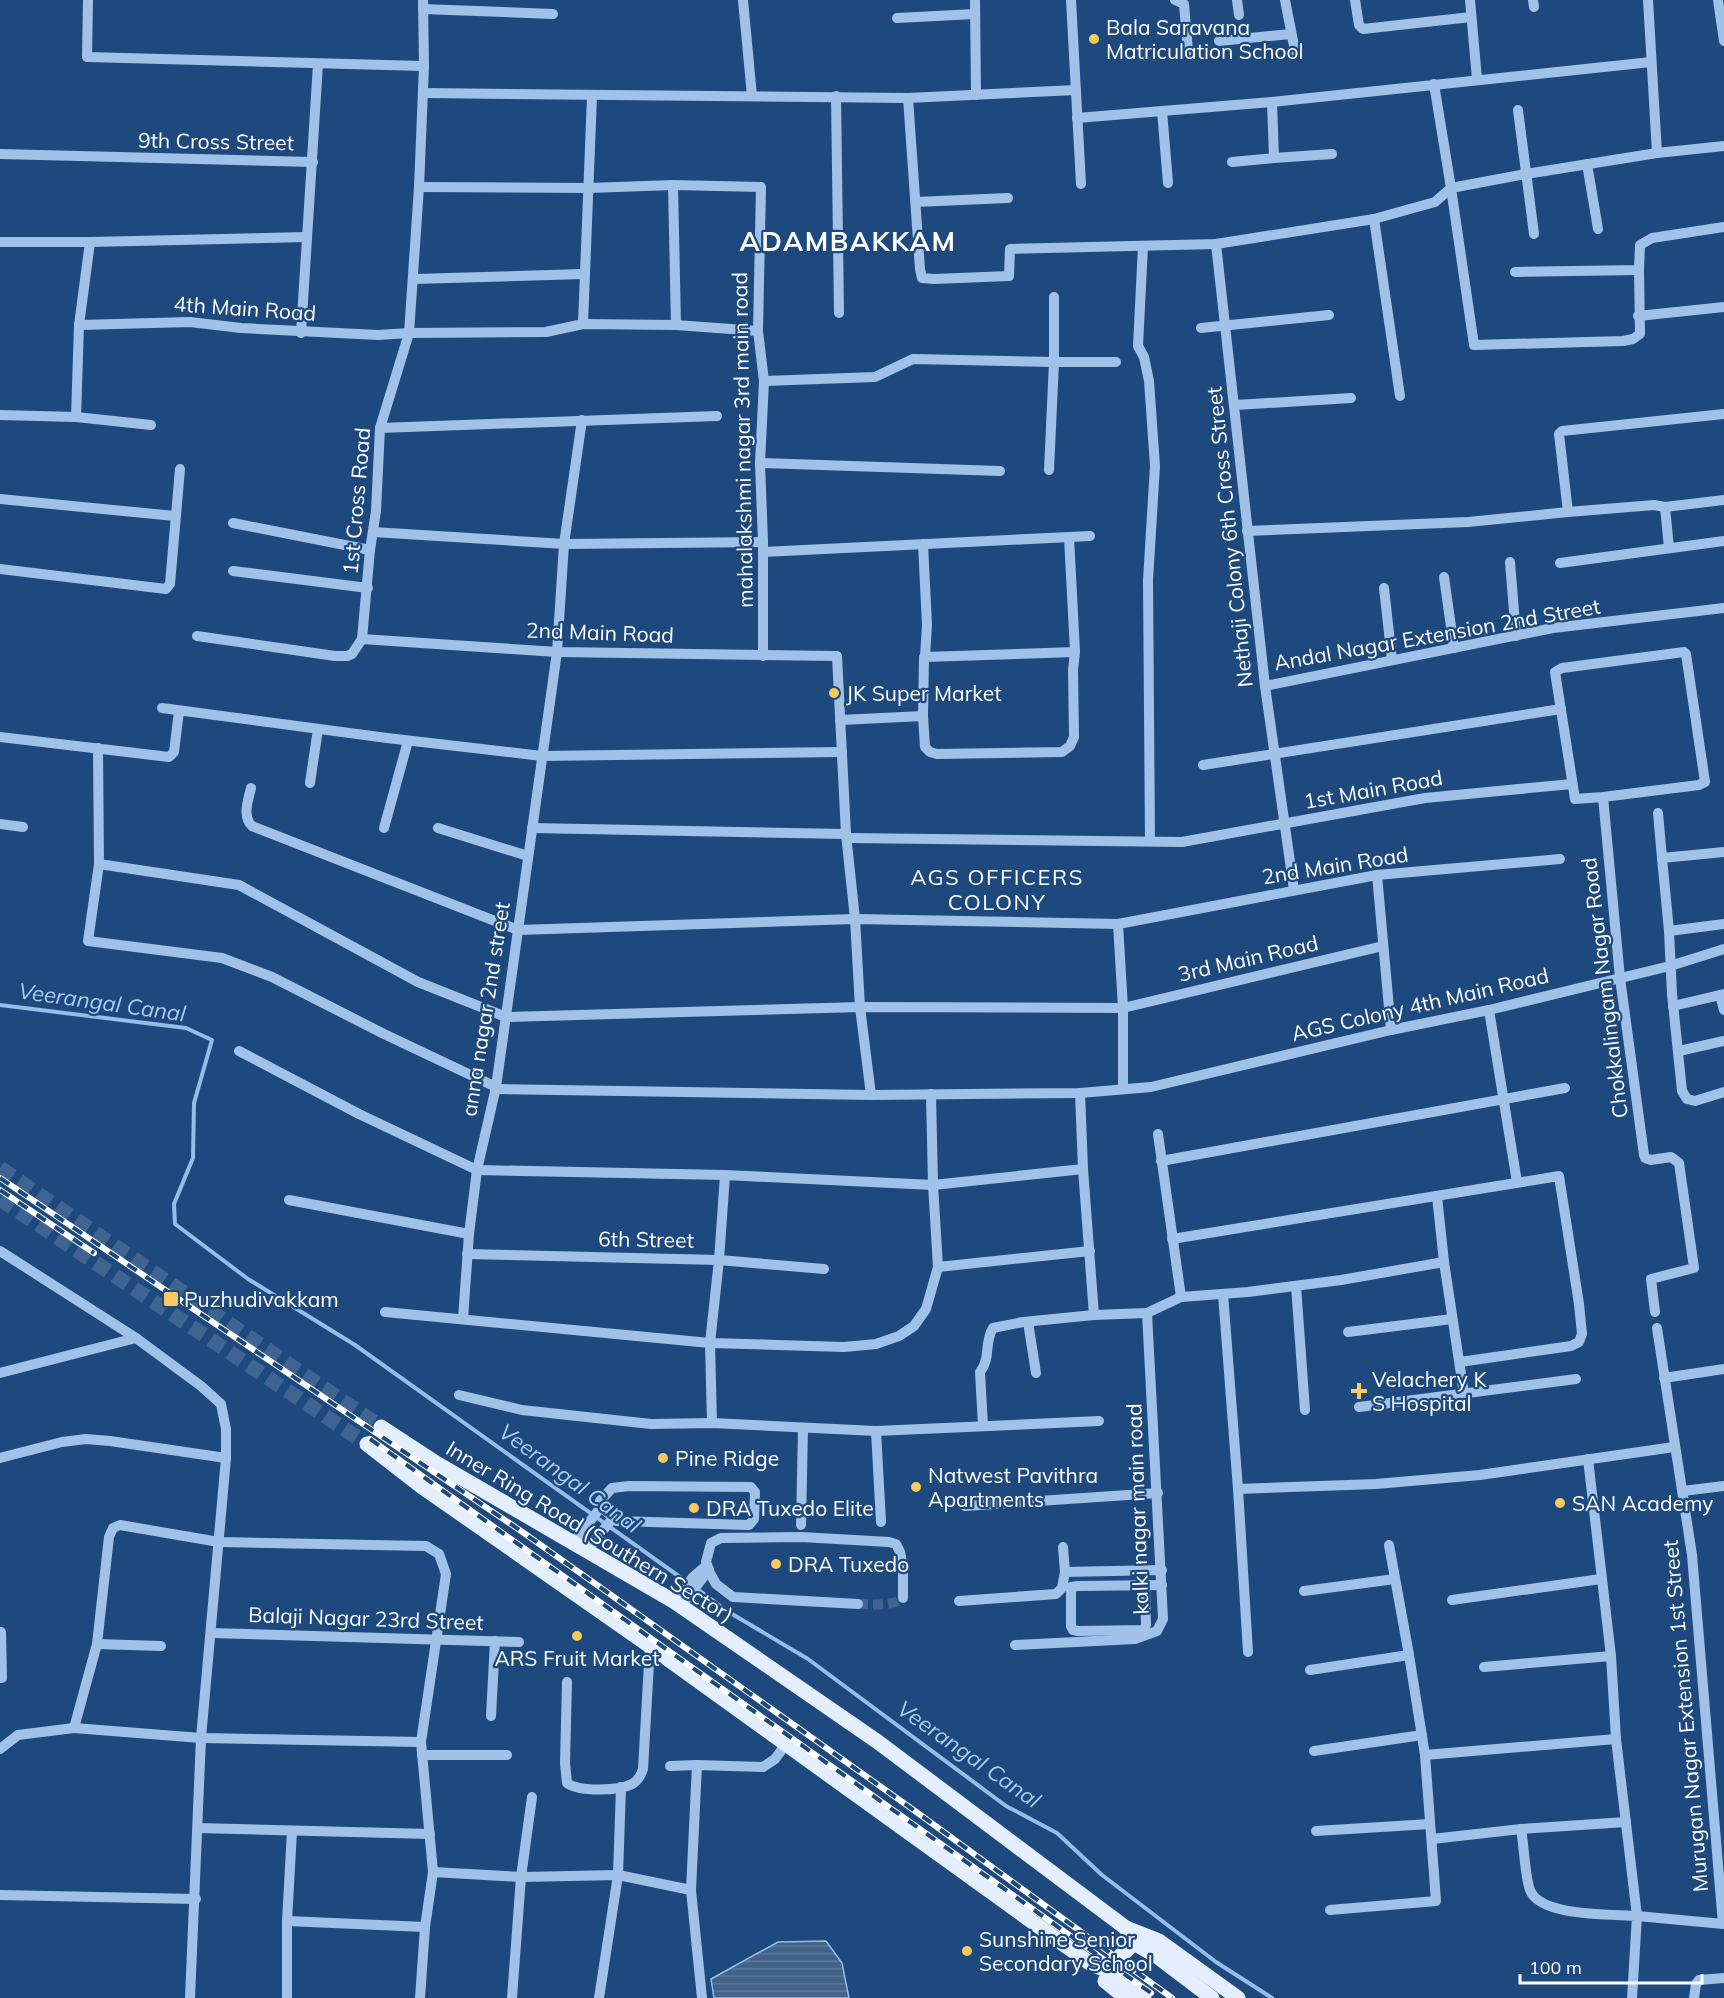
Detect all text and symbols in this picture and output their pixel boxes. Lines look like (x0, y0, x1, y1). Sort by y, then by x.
place label: Bala Saravana Matriculation School (1106, 14, 1304, 64)
marker: Bala Saravana Matriculation School (1087, 32, 1101, 46)
street label: 9th Cross Street (138, 127, 294, 155)
district label: ADAMBAKKAM (740, 224, 956, 258)
street label: mahalakshmi nagar 3rd main road (726, 272, 758, 608)
street label: 4th Main Road (173, 290, 317, 326)
street label: Nethaji Colony 6th Cross Street (1200, 385, 1258, 689)
street label: 1st Cross Road (337, 426, 375, 576)
street label: Andal Nagar Extension 2nd Street (1272, 592, 1602, 676)
street label: 2nd Main Road (526, 616, 674, 648)
place label: JK Super Market (846, 680, 1002, 706)
marker: JK Super Market (827, 686, 841, 700)
street label: 1st Main Road (1301, 764, 1445, 814)
street label: 2nd Main Road (1260, 841, 1410, 889)
street label: Chokkalingam Nagar Road (1575, 856, 1633, 1120)
district label: AGS OFFICERS COLONY (910, 863, 1084, 916)
street label: anna nagar 2nd street (455, 900, 515, 1118)
street label: 3rd Main Road (1175, 929, 1321, 987)
street label: AGS Colony 4th Main Road (1289, 962, 1551, 1046)
water label: Veerangal Canal (17, 976, 188, 1028)
street label: 6th Street (598, 1225, 694, 1253)
place label: Puzhudivakkam (184, 1286, 339, 1312)
marker: Puzhudivakkam (162, 1290, 180, 1308)
place label: Velachery K S Hospital (1372, 1366, 1487, 1416)
marker: Velachery K S Hospital (1350, 1382, 1368, 1400)
street label: kalki nagar main road (1120, 1403, 1154, 1615)
water label: Veerangal Canal (494, 1417, 647, 1539)
street label: Inner Ring Road (Southern Sector) (442, 1435, 738, 1627)
place label: Pine Ridge (675, 1445, 779, 1471)
marker: Pine Ridge (656, 1451, 670, 1465)
place label: Natwest Pavithra Apartments (928, 1462, 1098, 1512)
marker: Natwest Pavithra Apartments (909, 1480, 923, 1494)
place label: SAN Academy (1572, 1490, 1713, 1516)
place label: DRA Tuxedo Elite (706, 1495, 874, 1521)
marker: SAN Academy (1553, 1496, 1567, 1510)
marker: DRA Tuxedo Elite (687, 1501, 701, 1515)
street label: Murugan Nagar Extension 1st Street (1657, 1539, 1713, 1893)
place label: DRA Tuxedo (788, 1551, 909, 1577)
marker: DRA Tuxedo (769, 1557, 783, 1571)
street label: Balaji Nagar 23rd Street (248, 1601, 484, 1635)
marker: ARS Fruit Market (570, 1629, 584, 1643)
place label: ARS Fruit Market (494, 1645, 660, 1671)
water label: Veerangal Canal (892, 1694, 1047, 1814)
place label: Sunshine Senior Secondary School (979, 1926, 1153, 1976)
marker: Sunshine Senior Secondary School (960, 1944, 974, 1958)
scale bar (1520, 1947, 1702, 1985)
text: 100 m (1529, 1956, 1582, 1979)

